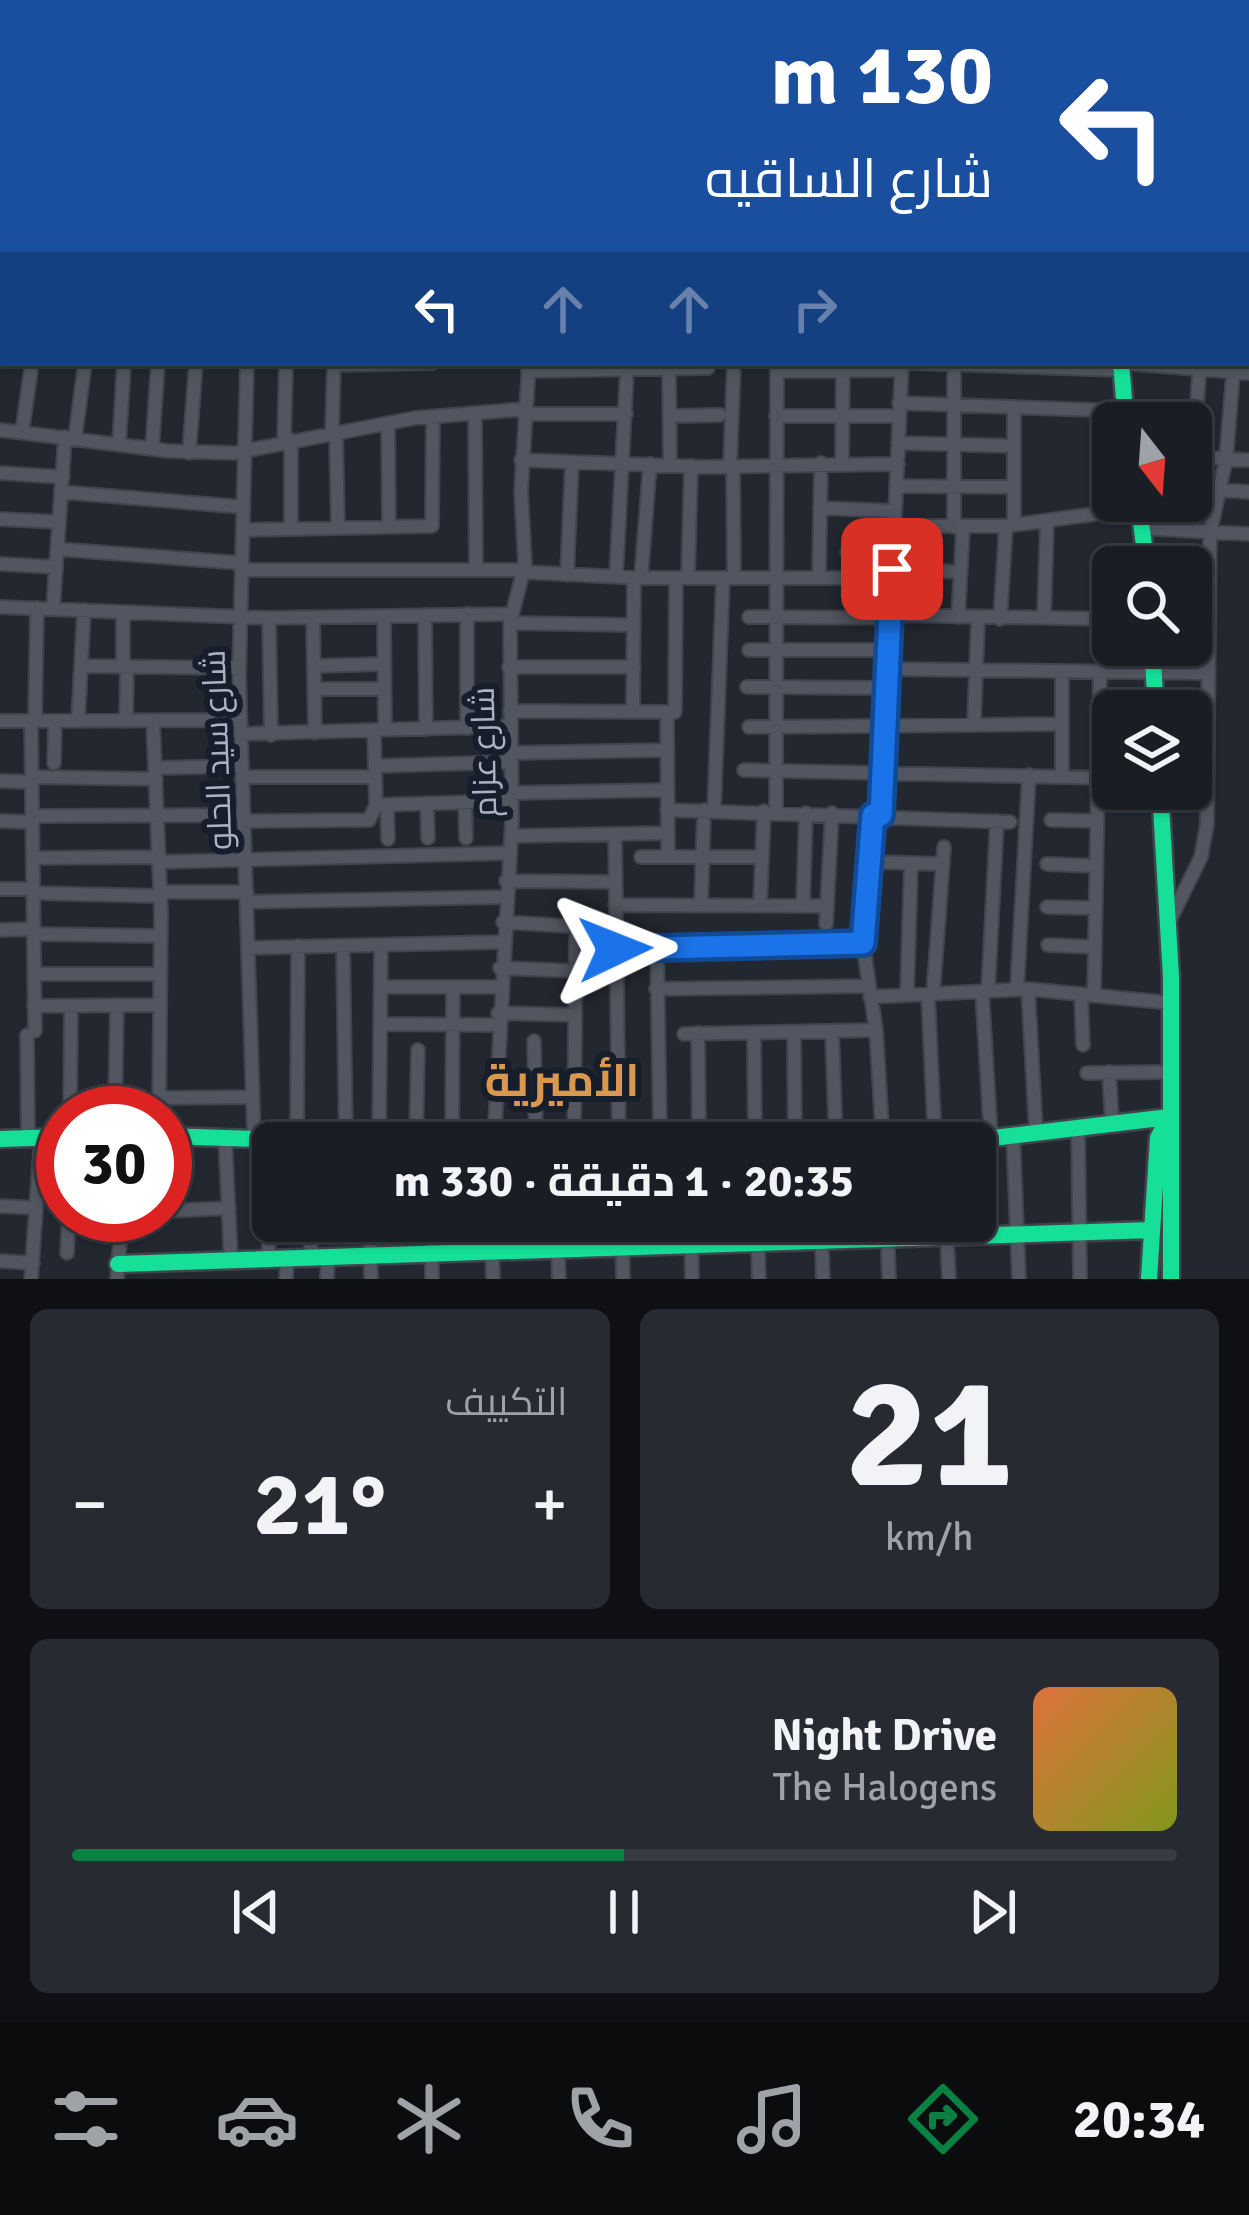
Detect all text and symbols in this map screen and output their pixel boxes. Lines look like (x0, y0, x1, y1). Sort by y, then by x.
text: 130 m (771, 24, 993, 128)
icon: left (1035, 48, 1191, 204)
text: شارع الساقيه (705, 146, 993, 213)
icon: left (404, 276, 470, 342)
icon: ahead (530, 276, 596, 342)
icon: ahead (656, 276, 722, 342)
icon: right (782, 276, 848, 342)
north arrow (1092, 402, 1212, 522)
map controls (1092, 402, 1212, 810)
pin (841, 518, 943, 620)
icon: arrive (859, 536, 925, 602)
button: search (1092, 546, 1212, 666)
street label: شارع سيد الحلو (194, 649, 242, 851)
street label: شارع عزام (463, 687, 507, 817)
button: layers (1092, 690, 1212, 810)
position arrow (552, 886, 678, 1012)
district label: الأميرية (485, 1054, 639, 1109)
speed limit sign: 30 (36, 1086, 192, 1242)
text: 20:35 · 1 دقيقة · 330 m (394, 1154, 854, 1209)
text: 21 (845, 1338, 1014, 1531)
text: التكييف (445, 1378, 568, 1426)
text: 21° (253, 1449, 386, 1560)
text: − (72, 1464, 108, 1545)
text: + (532, 1464, 567, 1545)
text: km/h (885, 1513, 973, 1561)
text: Night Drive (772, 1708, 997, 1763)
text: The Halogens (773, 1763, 997, 1811)
icon: previous (223, 1879, 289, 1945)
icon: pause (591, 1879, 657, 1945)
icon: next (960, 1879, 1026, 1945)
icon: filters (44, 2077, 128, 2161)
icon: car (215, 2077, 299, 2161)
icon: climate (387, 2077, 471, 2161)
icon: phone (558, 2077, 642, 2161)
icon: music (730, 2077, 814, 2161)
icon: directions (901, 2077, 985, 2161)
text: 20:34 (1073, 2086, 1205, 2153)

